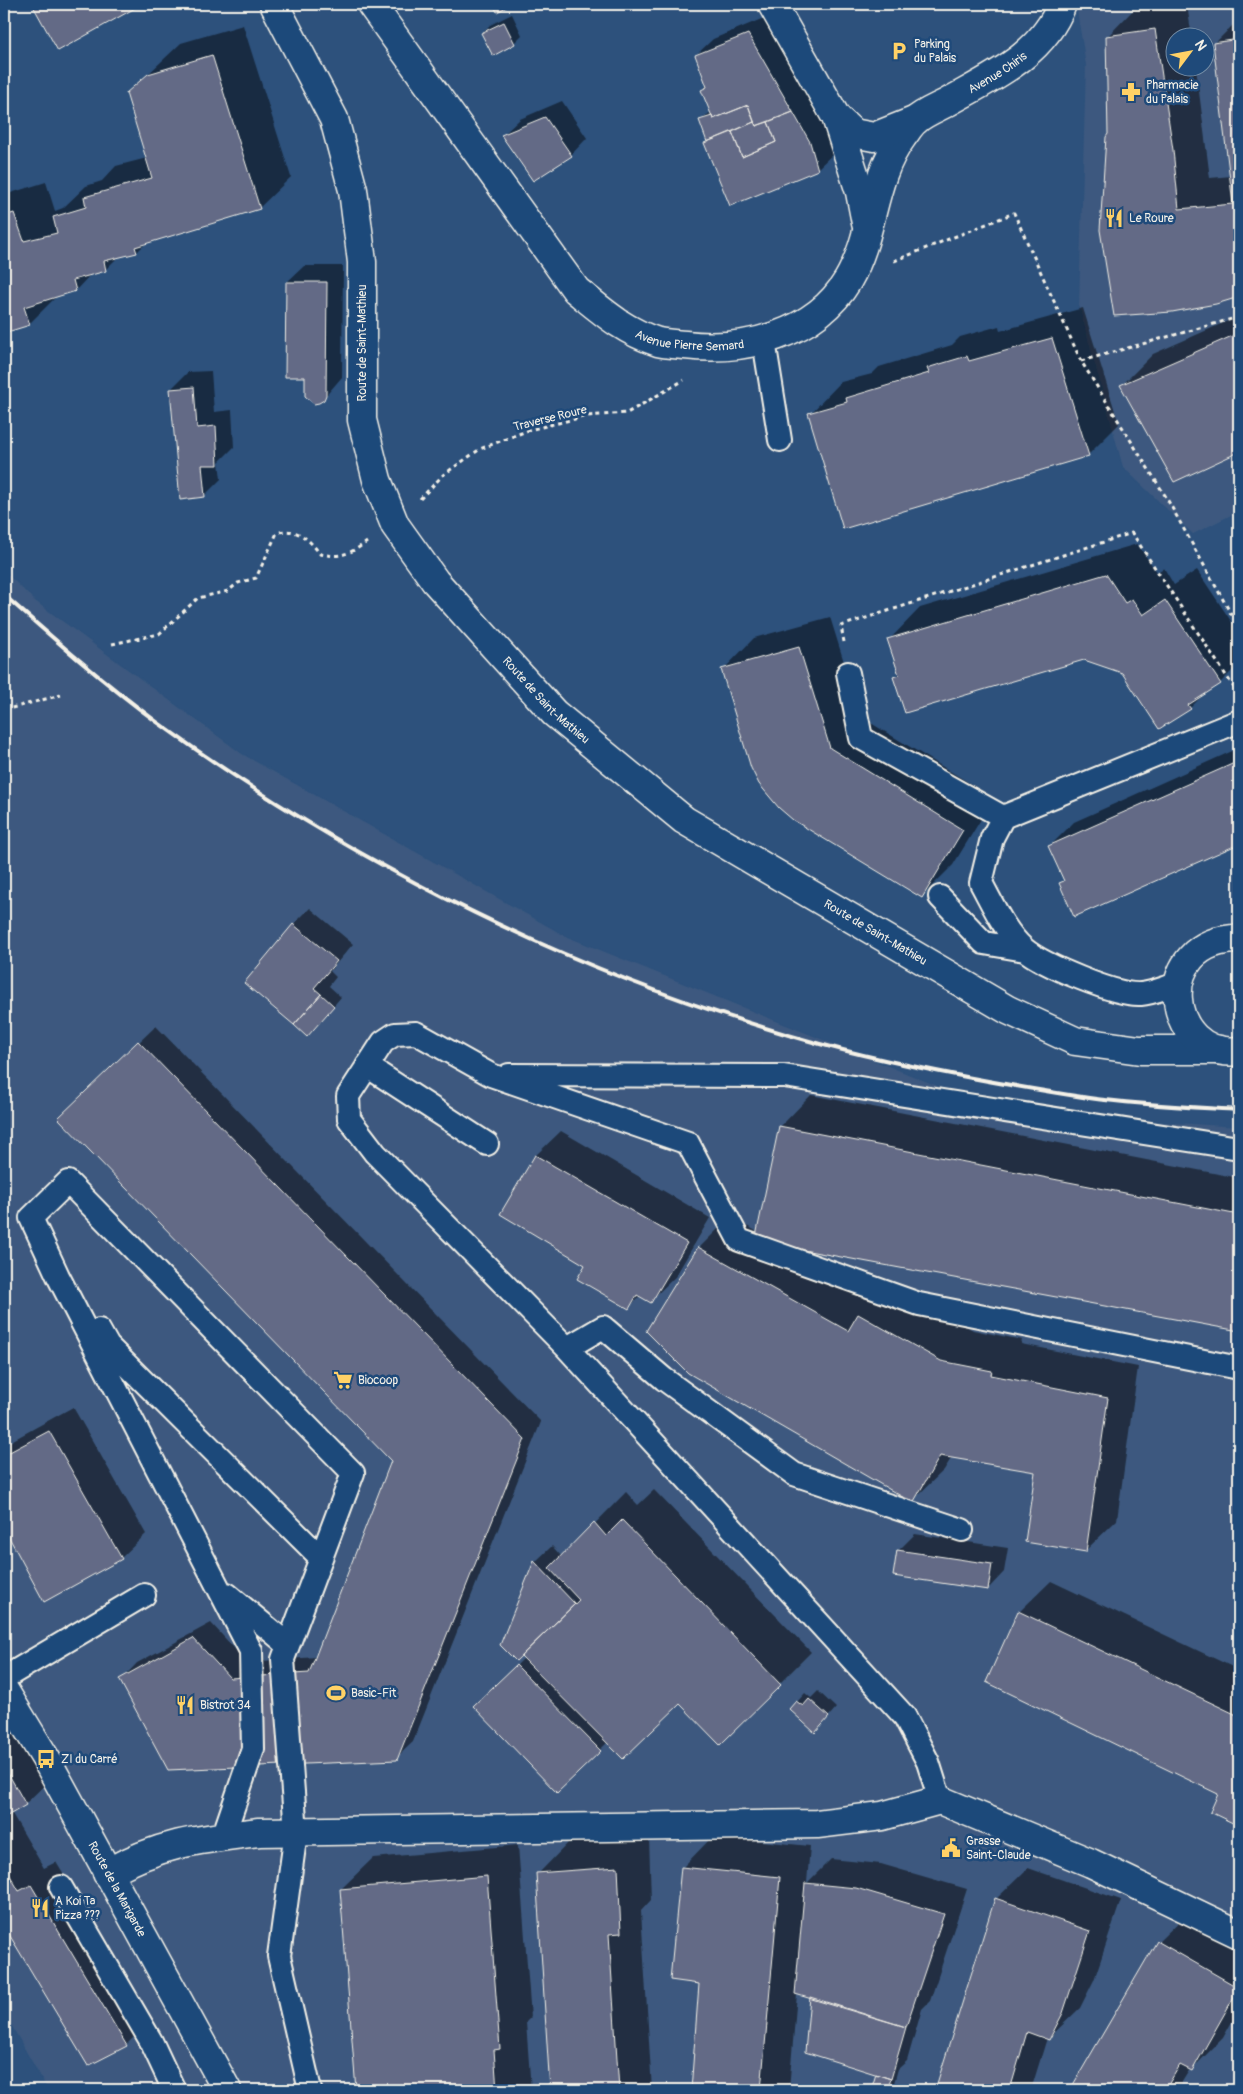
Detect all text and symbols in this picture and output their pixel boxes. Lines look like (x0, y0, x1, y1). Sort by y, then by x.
north arrow (1166, 28, 1216, 78)
place label: Parking du Palais (914, 37, 957, 66)
text: N (1191, 37, 1210, 54)
parking icon: Parking du Palais (888, 40, 910, 62)
street label: Avenue Chiris (966, 48, 1031, 97)
place label: Pharmacie du Palais (1146, 78, 1199, 107)
pharmacy icon: Pharmacie du Palais (1120, 81, 1142, 103)
restaurant icon: Le Roure (1103, 207, 1125, 229)
place label: Le Roure (1129, 211, 1174, 226)
street label: Route de Saint-Mathieu (355, 284, 370, 402)
street label: Avenue Pierre Semard (633, 327, 745, 355)
street label: Traverse Roure (512, 402, 588, 435)
street label: Route de Saint-Mathieu (499, 654, 592, 747)
street label: Route de Saint-Mathieu (821, 897, 930, 969)
supermarket icon: Biocoop (332, 1369, 354, 1391)
place label: Biocoop (358, 1373, 398, 1388)
sports icon: Basic-Fit (325, 1682, 347, 1704)
place label: Basic-Fit (351, 1686, 396, 1701)
restaurant icon: Bistrot 34 (174, 1694, 196, 1716)
place label: Bistrot 34 (200, 1698, 251, 1713)
bus stop icon: ZI du Carré (35, 1748, 57, 1770)
place label: ZI du Carré (61, 1752, 118, 1767)
place label: Grasse Saint-Claude (966, 1834, 1031, 1863)
public building icon: Grasse Saint-Claude (940, 1837, 962, 1859)
street label: Route de la Marigarde (84, 1839, 149, 1940)
place label: A Koi Ta Pizza ??? (55, 1894, 100, 1923)
restaurant icon: A Koi Ta Pizza ??? (29, 1897, 51, 1919)

